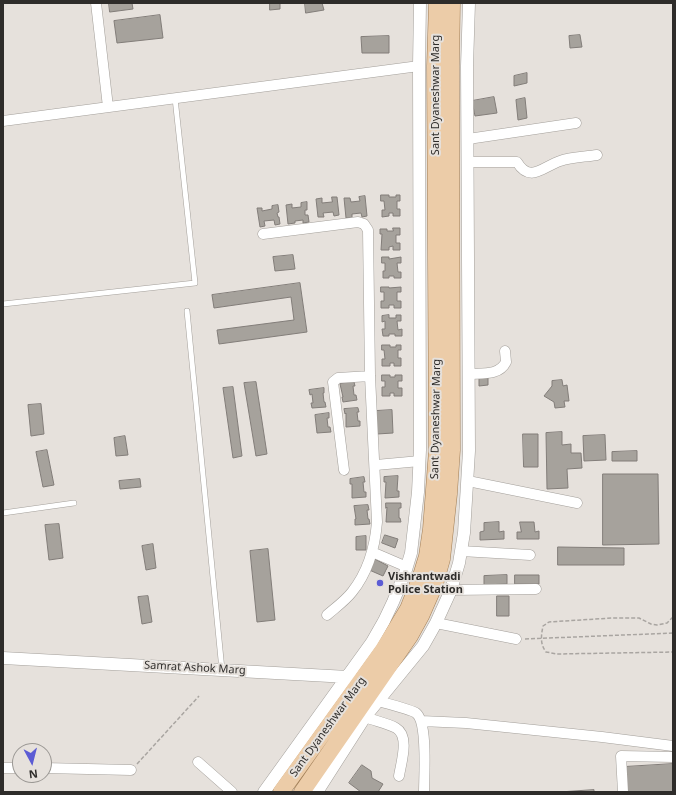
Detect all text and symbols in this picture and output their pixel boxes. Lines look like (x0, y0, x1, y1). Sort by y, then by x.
street label: Sant Dyaneshwar Marg (429, 35, 443, 155)
street label: Sant Dyaneshwar Marg (428, 359, 444, 479)
place label: Vishrantwadi Police Station (388, 570, 463, 596)
marker: Vishrantwadi Police Station (375, 578, 385, 588)
street label: Samrat Ashok Marg (144, 659, 246, 677)
street label: Sant Dyaneshwar Marg (287, 674, 369, 780)
north arrow (12, 743, 52, 783)
text: N (28, 766, 39, 782)

